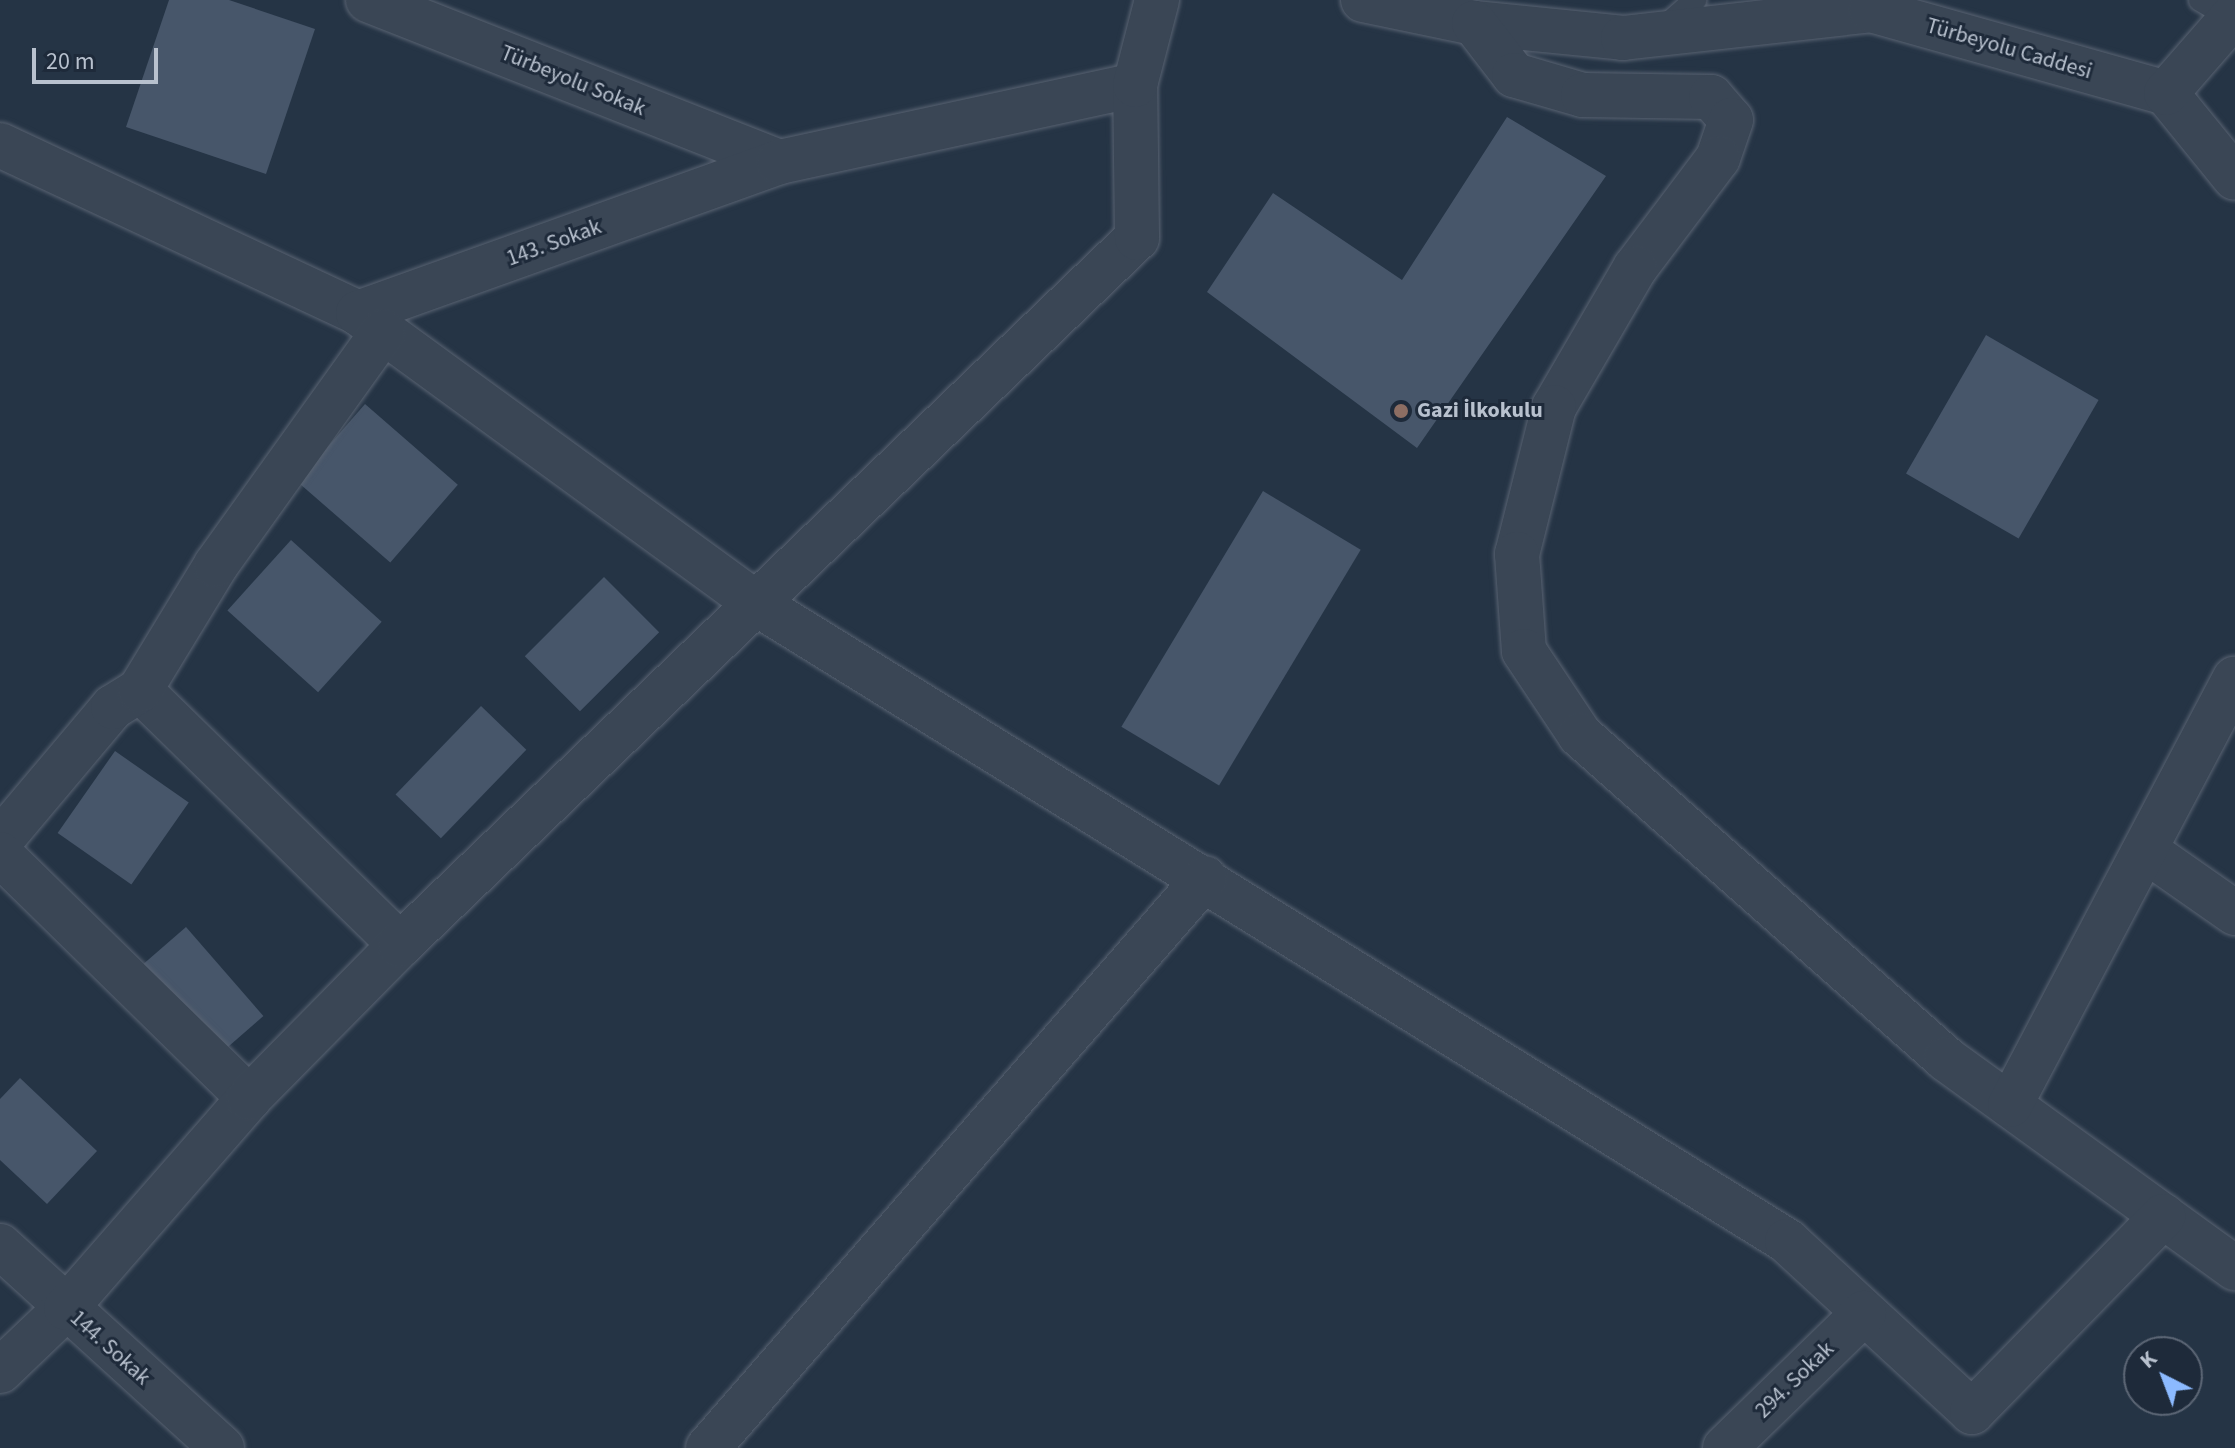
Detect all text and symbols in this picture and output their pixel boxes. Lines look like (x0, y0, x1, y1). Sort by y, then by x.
street label: Türbeyolu Caddesi (1923, 13, 2095, 85)
scale bar (36, 32, 162, 82)
street label: Türbeyolu Sokak (497, 40, 649, 122)
text: 20 m (46, 44, 95, 79)
street label: 143. Sokak (503, 214, 605, 272)
place label: Gazi İlkokulu (1417, 398, 1543, 424)
marker: Gazi İlkokulu (1392, 402, 1410, 420)
street label: 144. Sokak (64, 1305, 156, 1391)
street label: 294. Sokak (1750, 1336, 1840, 1424)
north arrow (2123, 1336, 2203, 1416)
text: K (2133, 1343, 2164, 1376)

